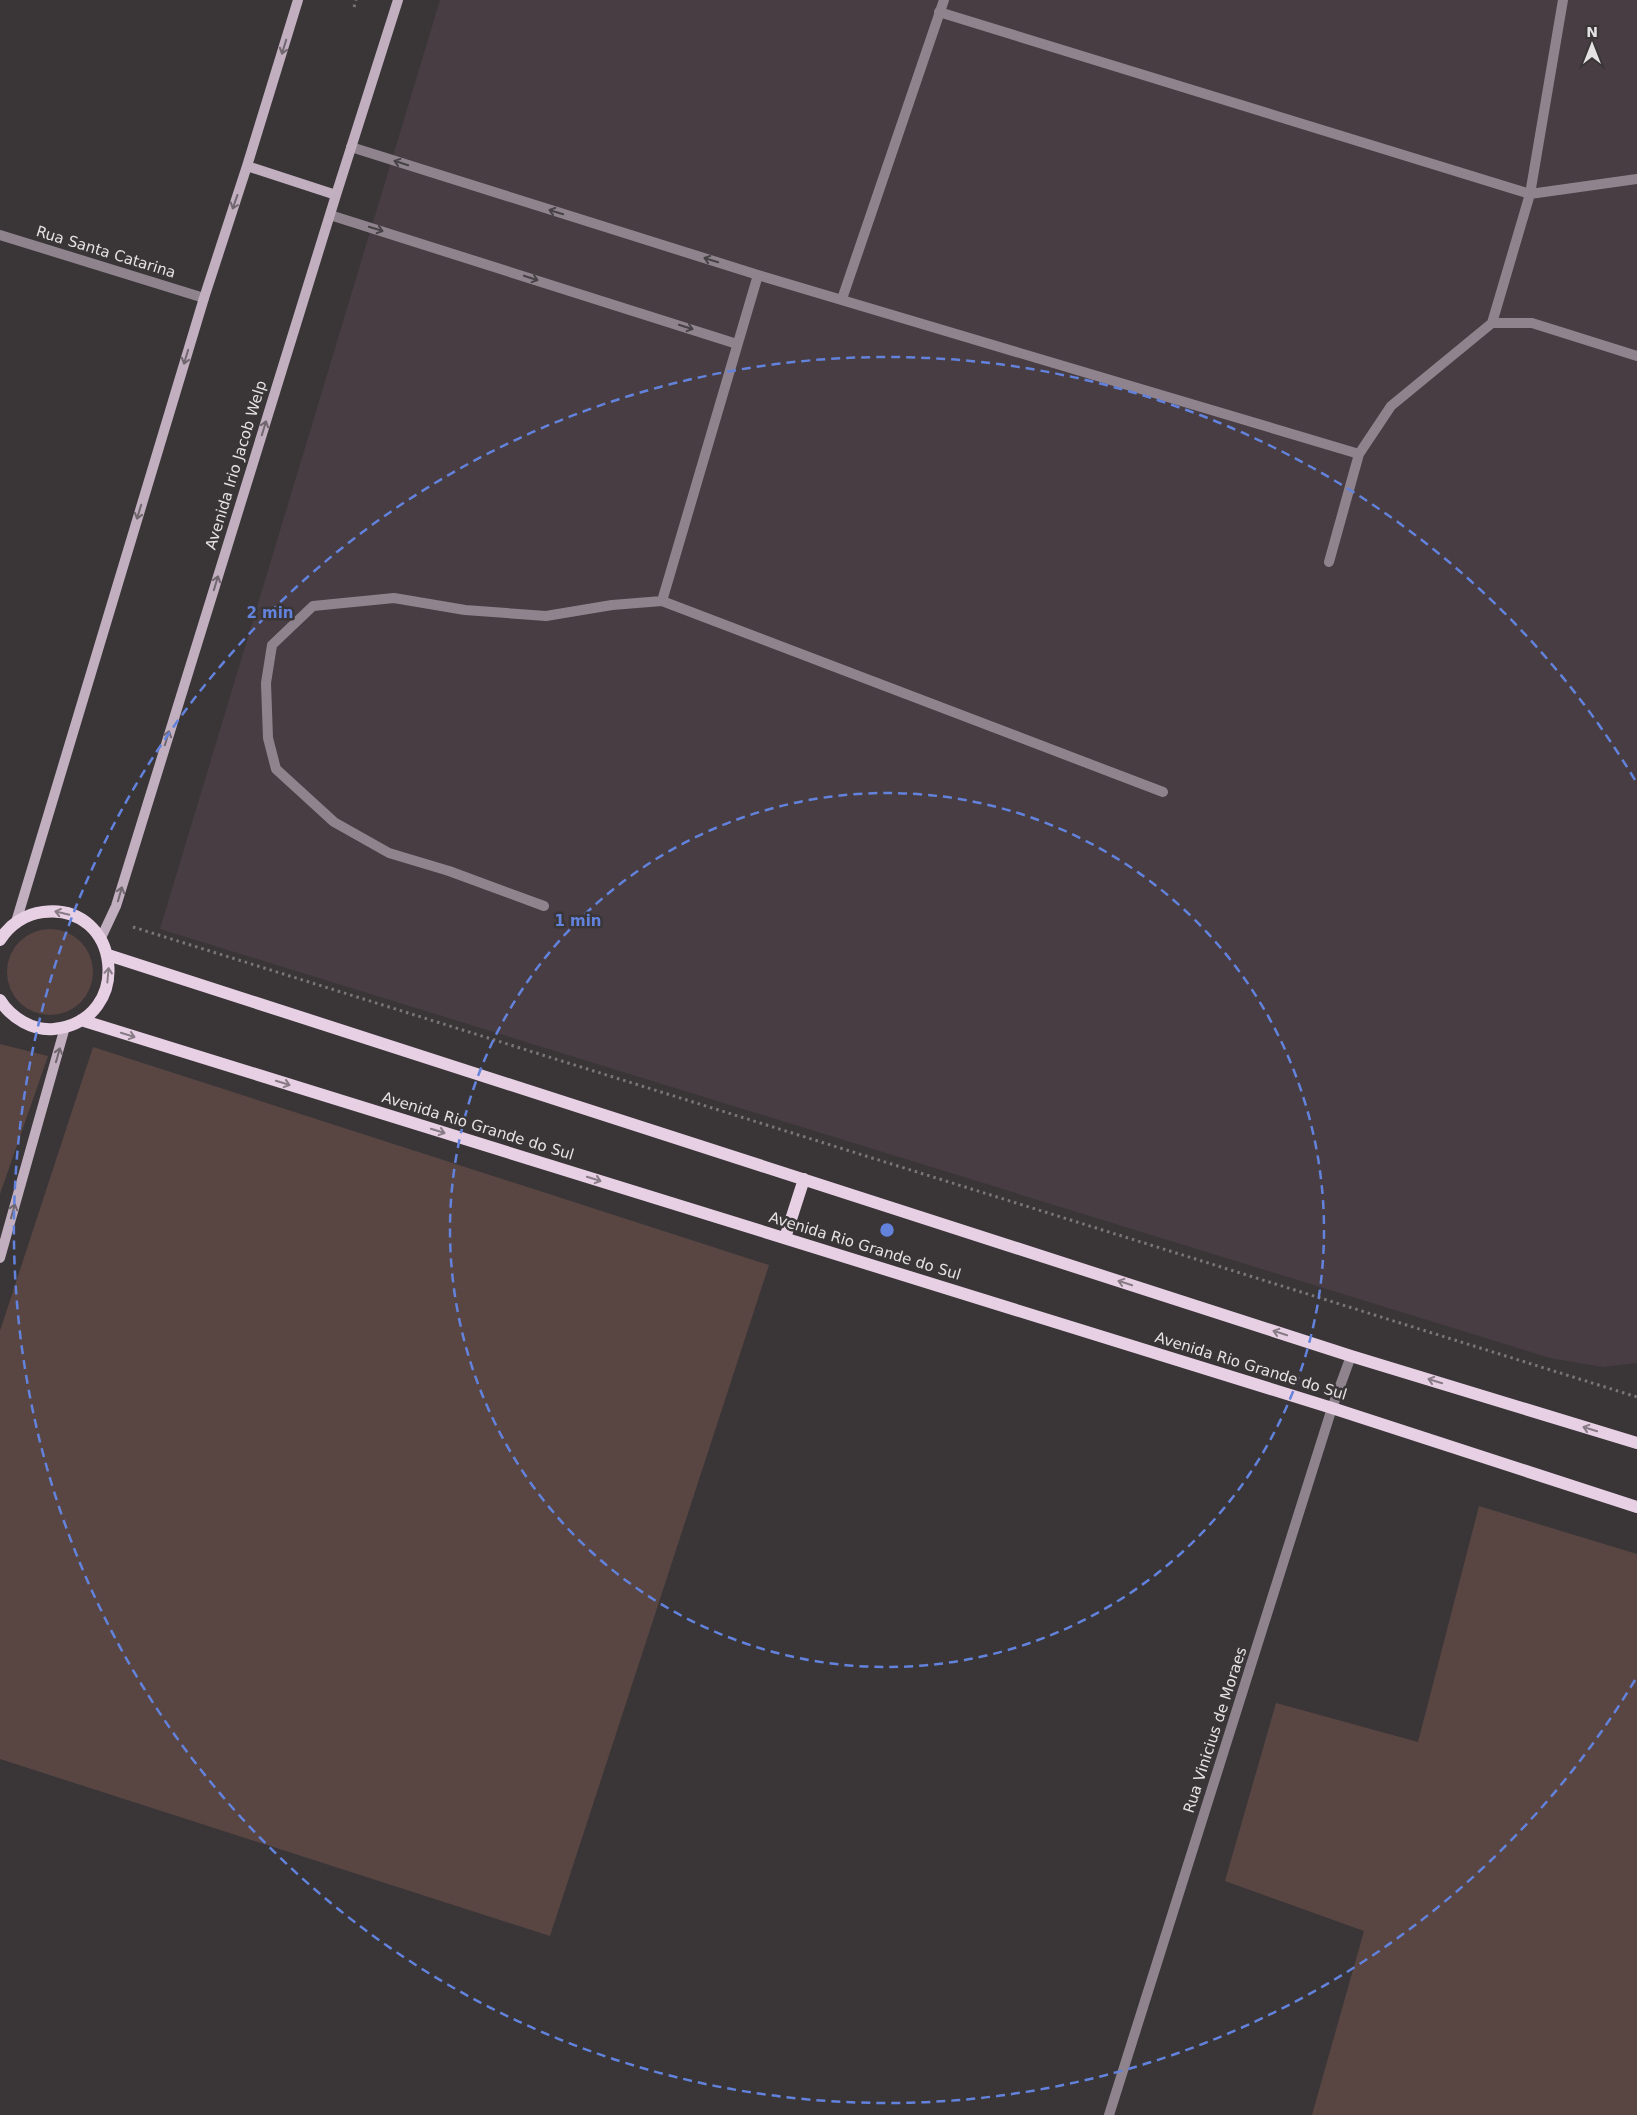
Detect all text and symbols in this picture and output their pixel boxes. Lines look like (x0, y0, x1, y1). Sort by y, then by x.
north arrow (1567, 20, 1617, 70)
text: N (1586, 24, 1598, 40)
one-way arrow (278, 38, 288, 54)
one-way arrow (393, 158, 409, 168)
one-way arrow (230, 193, 239, 209)
one-way arrow (548, 206, 564, 216)
street label: Rua Santa Catarina (34, 222, 178, 282)
one-way arrow (368, 225, 384, 235)
one-way arrow (704, 255, 720, 265)
one-way arrow (523, 274, 539, 284)
one-way arrow (678, 323, 694, 333)
one-way arrow (181, 348, 191, 364)
street label: Avenida Irio Jacob Welp (202, 378, 270, 552)
one-way arrow (259, 420, 269, 436)
one-way arrow (134, 504, 144, 520)
one-way arrow (211, 576, 221, 592)
text: 2 min (246, 604, 294, 622)
one-way arrow (163, 731, 173, 747)
one-way arrow (116, 886, 125, 902)
one-way arrow (54, 908, 70, 917)
text: 1 min (554, 912, 602, 930)
one-way arrow (104, 967, 113, 983)
one-way arrow (120, 1030, 136, 1040)
one-way arrow (53, 1047, 63, 1063)
one-way arrow (275, 1078, 291, 1088)
street label: Avenida Rio Grande do Sul (380, 1088, 576, 1164)
one-way arrow (430, 1126, 446, 1136)
one-way arrow (585, 1175, 601, 1184)
one-way arrow (9, 1203, 19, 1219)
street label: Avenida Rio Grande do Sul (767, 1208, 963, 1284)
centre of rings (878, 1221, 896, 1239)
one-way arrow (1118, 1277, 1134, 1287)
one-way arrow (1272, 1327, 1288, 1337)
street label: Avenida Rio Grande do Sul (1153, 1328, 1349, 1404)
one-way arrow (1427, 1376, 1443, 1386)
one-way arrow (1583, 1423, 1599, 1433)
street label: Rua Vinicius de Moraes (1180, 1645, 1250, 1815)

